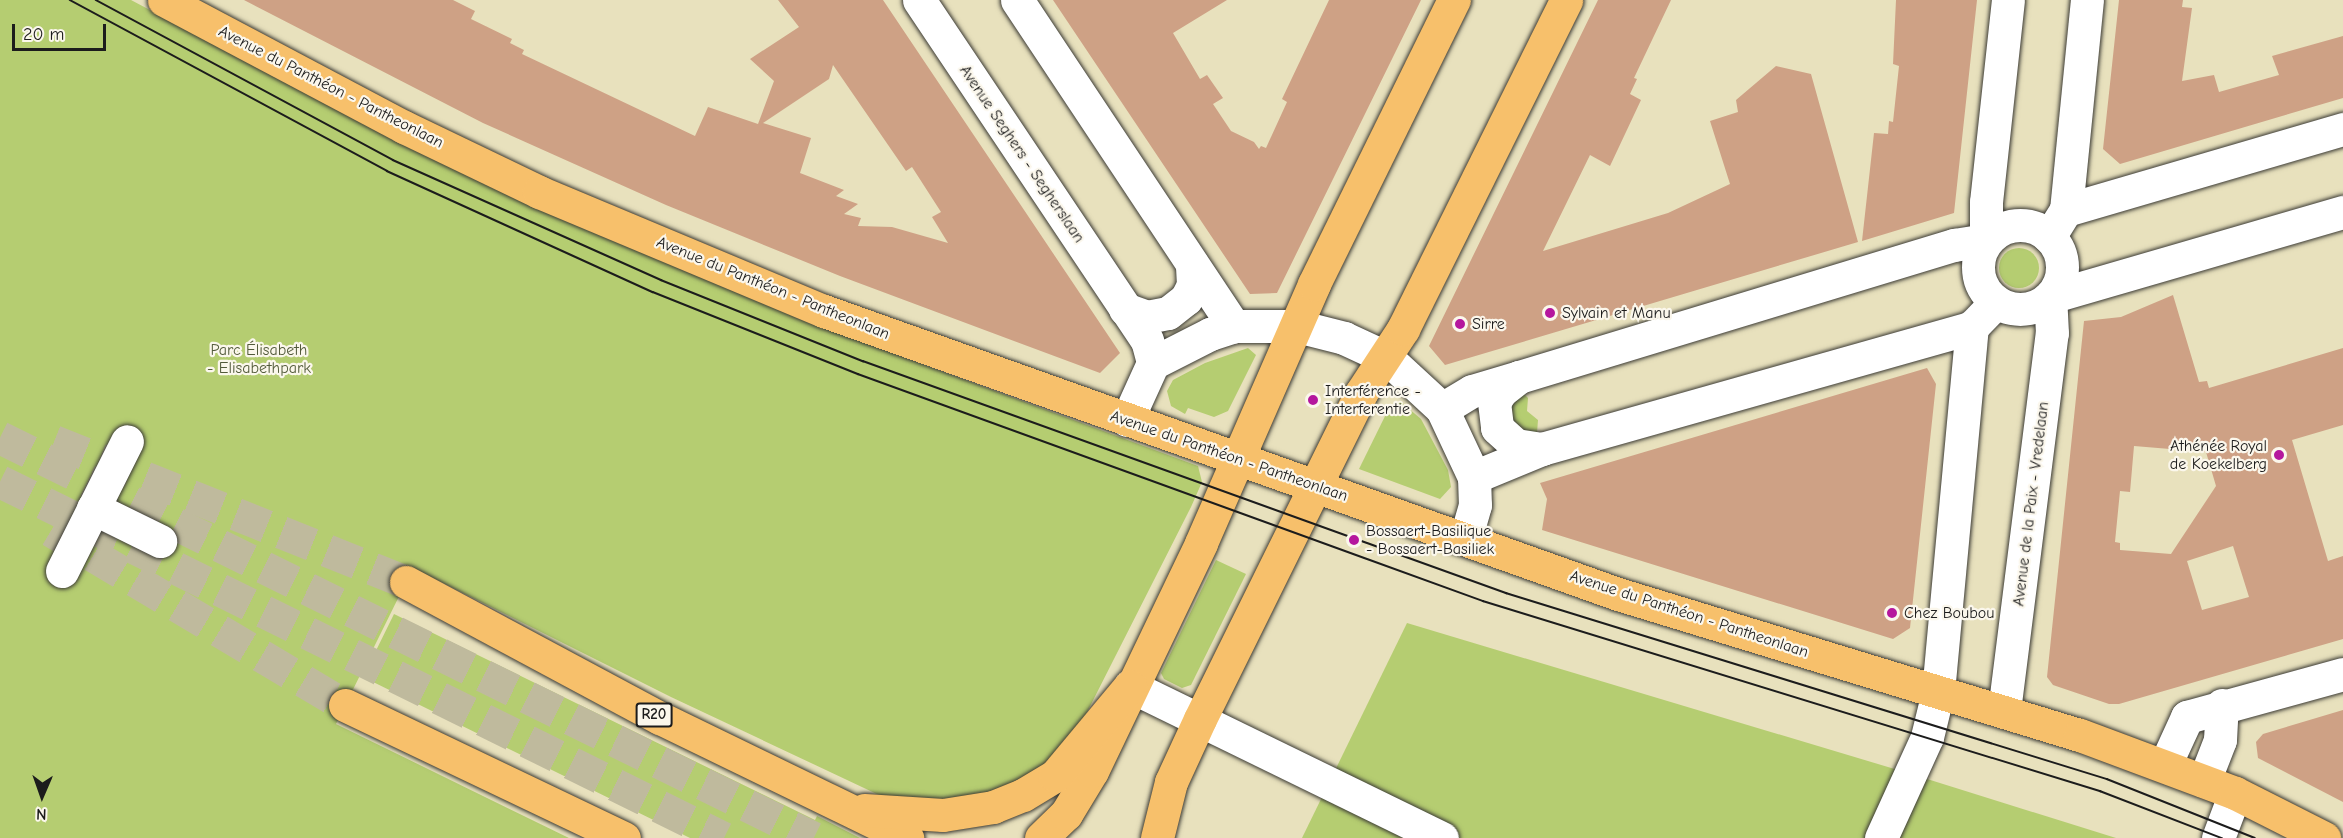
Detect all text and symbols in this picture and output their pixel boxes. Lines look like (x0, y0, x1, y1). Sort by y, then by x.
scale bar (15, 12, 110, 50)
street label: Avenue du Panthéon - Pantheonlaan (215, 22, 447, 152)
text: 20 m (23, 24, 64, 45)
street label: Avenue Seghers - Segherslaan (955, 62, 1089, 246)
street label: Avenue du Panthéon - Pantheonlaan (654, 232, 892, 344)
place label: Sylvain et Manu (1562, 303, 1671, 323)
marker: Sylvain et Manu (1543, 306, 1557, 320)
place label: Sirre (1472, 314, 1505, 334)
marker: Sirre (1453, 317, 1467, 331)
park label: Parc Élisabeth - Elisabethpark (207, 340, 311, 378)
place label: Interférence - Interferentie (1325, 381, 1421, 419)
marker: Interférence - Interferentie (1306, 393, 1320, 407)
street label: Avenue de la Paix - Vredelaan (2009, 401, 2053, 607)
street label: Avenue du Panthéon - Pantheonlaan (1108, 406, 1350, 506)
place label: Athénée Royal de Koekelberg (2170, 436, 2267, 474)
marker: Athénée Royal de Koekelberg (2272, 448, 2286, 462)
place label: Bossaert-Basilique - Bossaert-Basiliek (1366, 521, 1494, 559)
marker: Bossaert-Basilique - Bossaert-Basiliek (1347, 533, 1361, 547)
street label: Avenue du Panthéon - Pantheonlaan (1567, 566, 1811, 662)
place label: Chez Boubou (1904, 603, 1994, 623)
marker: Chez Boubou (1885, 606, 1899, 620)
road number: R20 (634, 703, 674, 727)
north arrow (12, 766, 72, 826)
text: N (36, 805, 47, 823)

